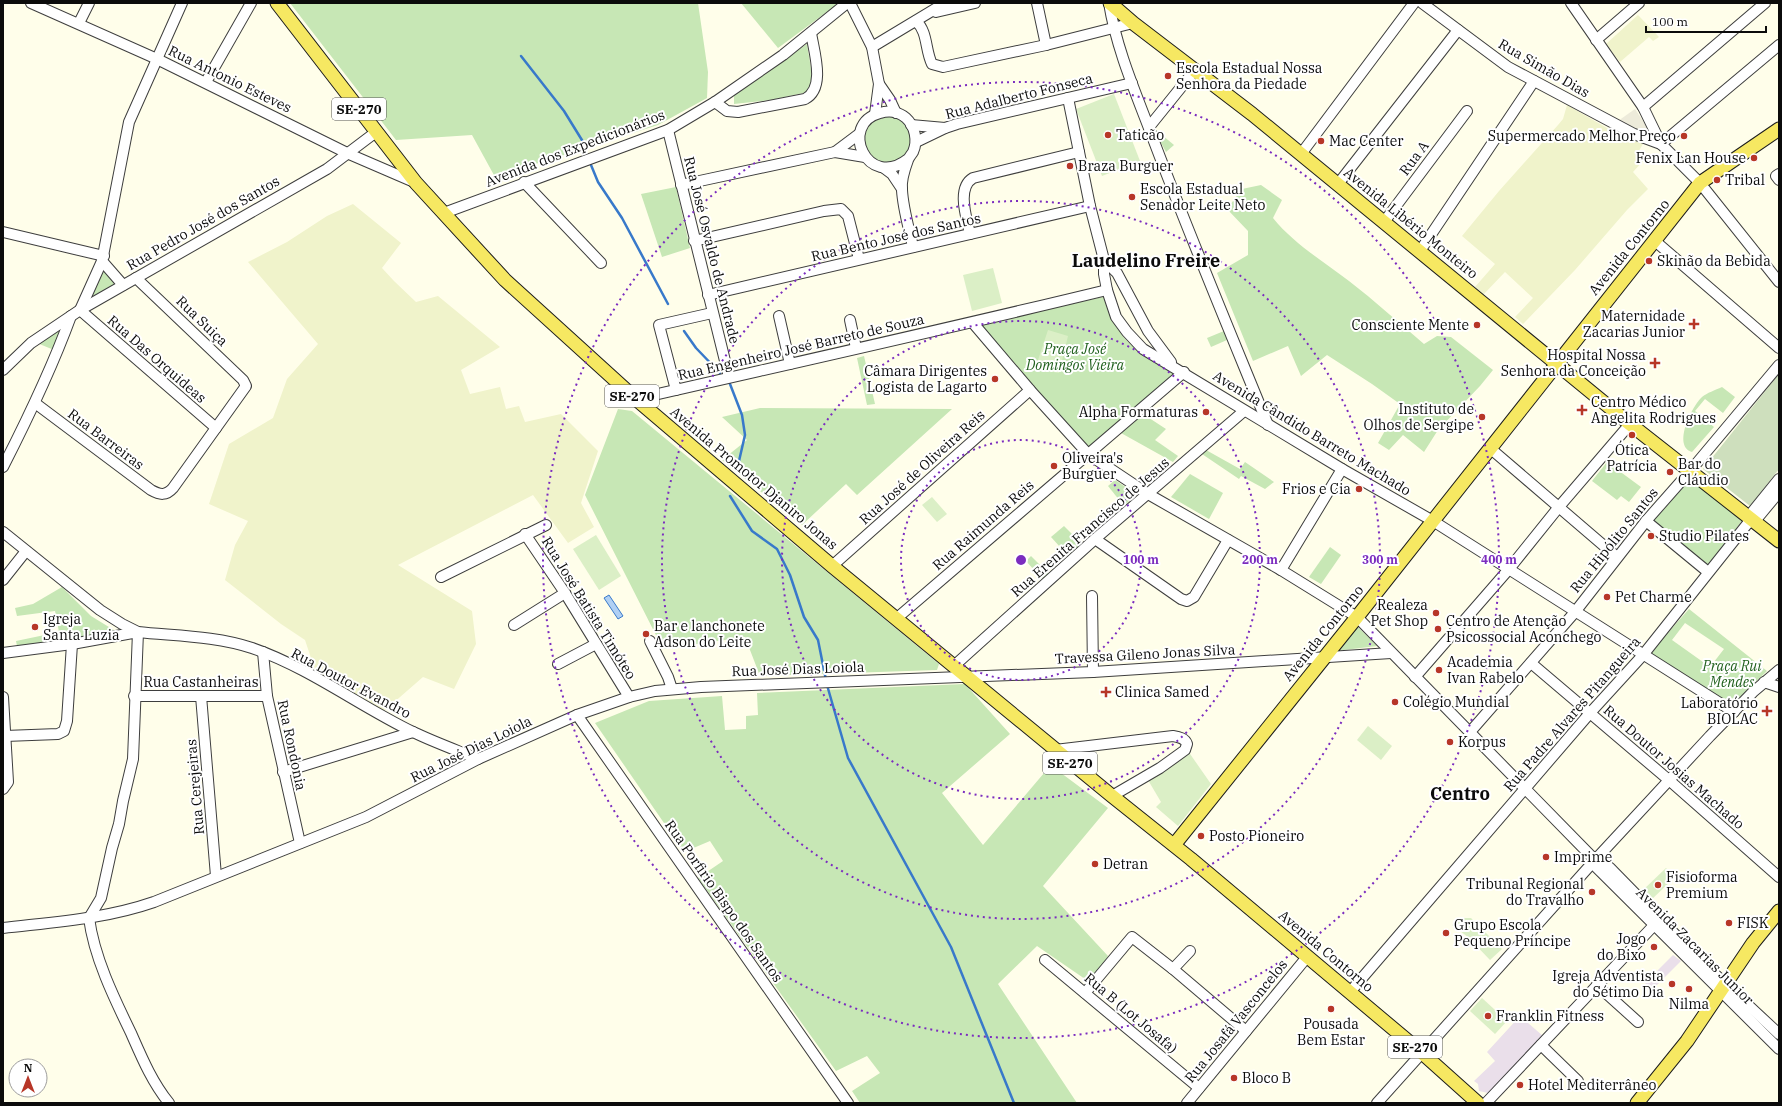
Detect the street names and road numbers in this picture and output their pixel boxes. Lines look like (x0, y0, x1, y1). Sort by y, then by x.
street label: Rua Simão Dias (1495, 35, 1593, 101)
street label: Rua Antonio Esteves (166, 41, 295, 117)
street label: Rua Adalberto Fonseca (943, 69, 1095, 123)
road number: SE-270 (332, 98, 386, 120)
street label: Avenida dos Expedicionários (483, 105, 667, 191)
street label: Rua A (1395, 137, 1433, 179)
street label: Rua José Osvaldo de Andrade (680, 154, 744, 346)
street label: Avenida Libério Monteiro (1340, 163, 1482, 283)
street label: Rua Pedro José dos Santos (123, 172, 283, 274)
street label: Avenida Contorno (1585, 195, 1673, 299)
street label: Rua Bento José dos Santos (809, 209, 983, 265)
street label: Rua Suiça (172, 292, 232, 350)
street label: Rua Engenheiro José Barreto de Souza (676, 310, 926, 384)
street label: Rua Das Orquideas (104, 311, 210, 407)
street label: Avenida Cândido Barreto Machado (1210, 367, 1414, 499)
road number: SE-270 (605, 385, 659, 407)
street label: Avenida Promotor Djaniro Jonas (667, 403, 842, 554)
street label: Rua Barreiras (64, 404, 148, 474)
street label: Rua José de Oliveira Reis (855, 406, 989, 528)
street label: Rua Erenita Francisco de Jesus (1007, 453, 1173, 601)
street label: Rua Raimunda Reis (929, 476, 1038, 574)
street label: Rua Hipólito Santos (1566, 484, 1662, 596)
street label: Rua José Batista Timóteo (538, 533, 640, 683)
street label: Avenida Contorno (1279, 581, 1367, 685)
street label: Rua Padre Alvares Pitangueira (1500, 632, 1645, 795)
street label: Travessa Gileno Jonas Silva (1054, 640, 1236, 668)
street label: Rua Doutor Evandro (288, 644, 414, 722)
street label: Rua José Dias Loiola (731, 658, 865, 680)
street label: Rua Castanheiras (143, 673, 259, 691)
street label: Rua Rondonia (274, 698, 310, 792)
street label: Rua Doutor Josias Machado (1600, 701, 1748, 833)
street label: Rua José Dias Loiola (407, 712, 535, 786)
street label: Rua Cerejeiras (182, 738, 208, 836)
road number: SE-270 (1043, 752, 1097, 774)
street label: Rua Porfirio Bispo dos Santos (661, 816, 787, 986)
street label: Avenida Zacarias Junior (1632, 883, 1758, 1009)
street label: Avenida Contorno (1275, 906, 1377, 996)
street label: Rua Josafá Vasconcelos (1181, 956, 1291, 1086)
street label: Rua B (Lot Josafa) (1081, 969, 1181, 1057)
road number: SE-270 (1388, 1036, 1442, 1058)

